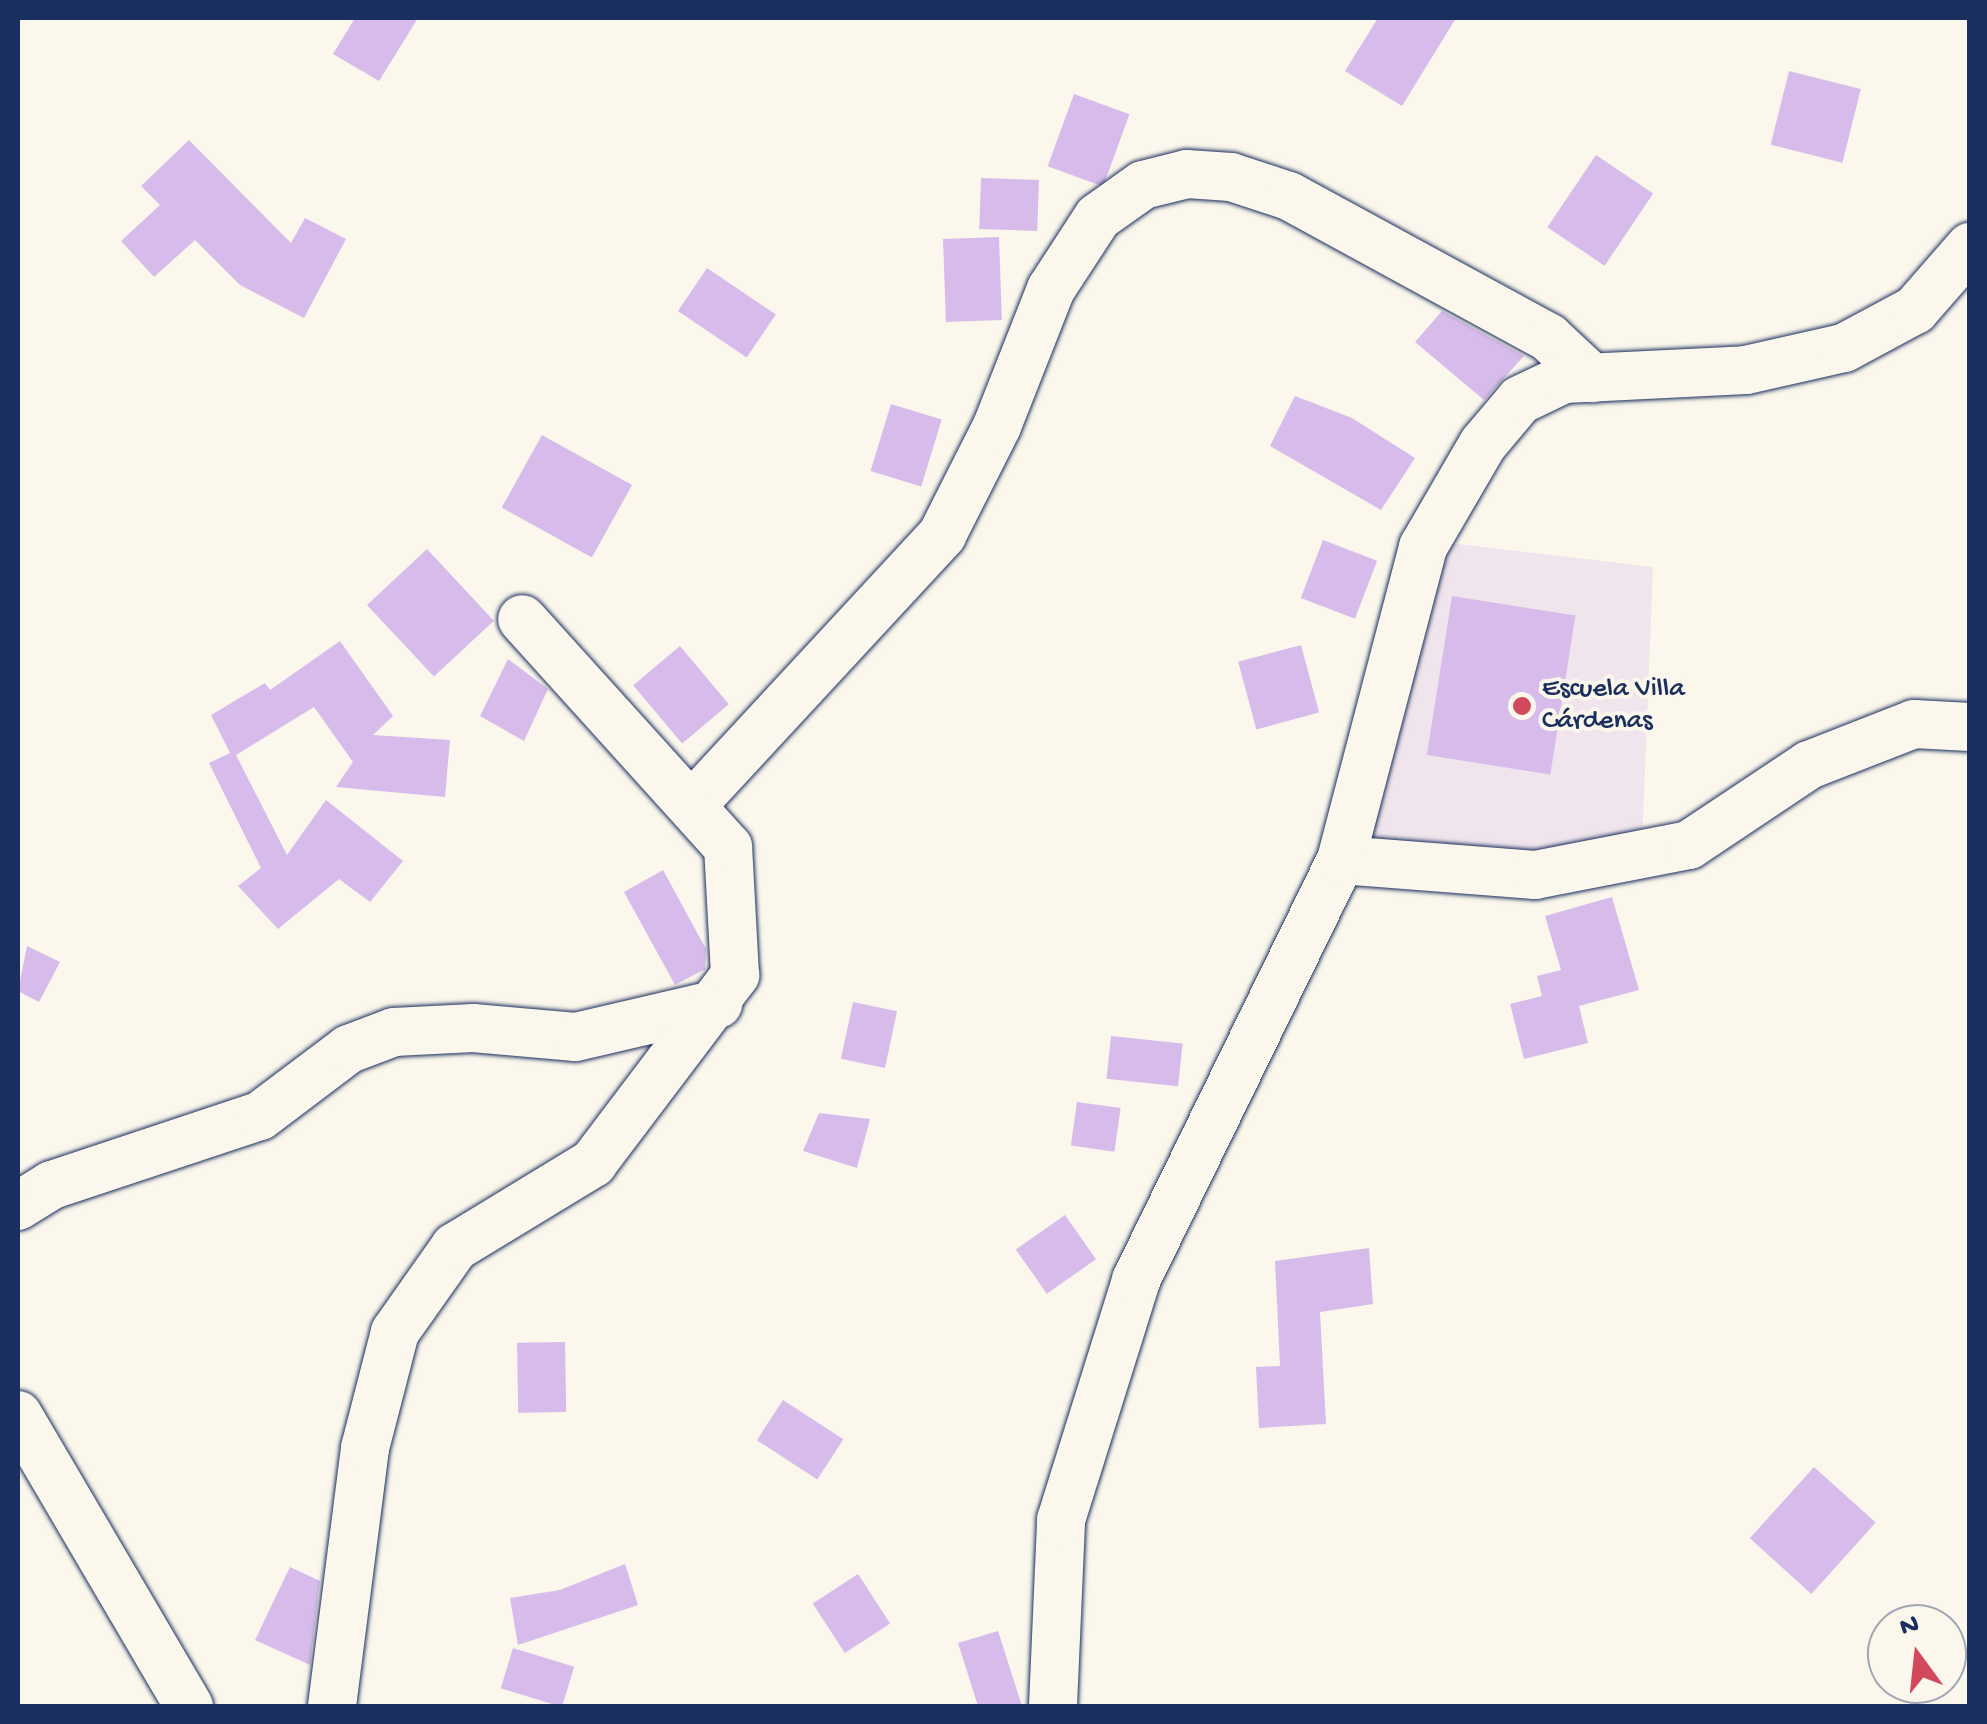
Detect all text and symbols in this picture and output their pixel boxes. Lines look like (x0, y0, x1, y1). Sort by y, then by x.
place label: Escuela Villa Cárdenas (1542, 673, 1685, 739)
marker: Escuela Villa Cárdenas (1511, 695, 1533, 717)
north arrow (1867, 1604, 1967, 1704)
text: N (1897, 1608, 1923, 1645)

